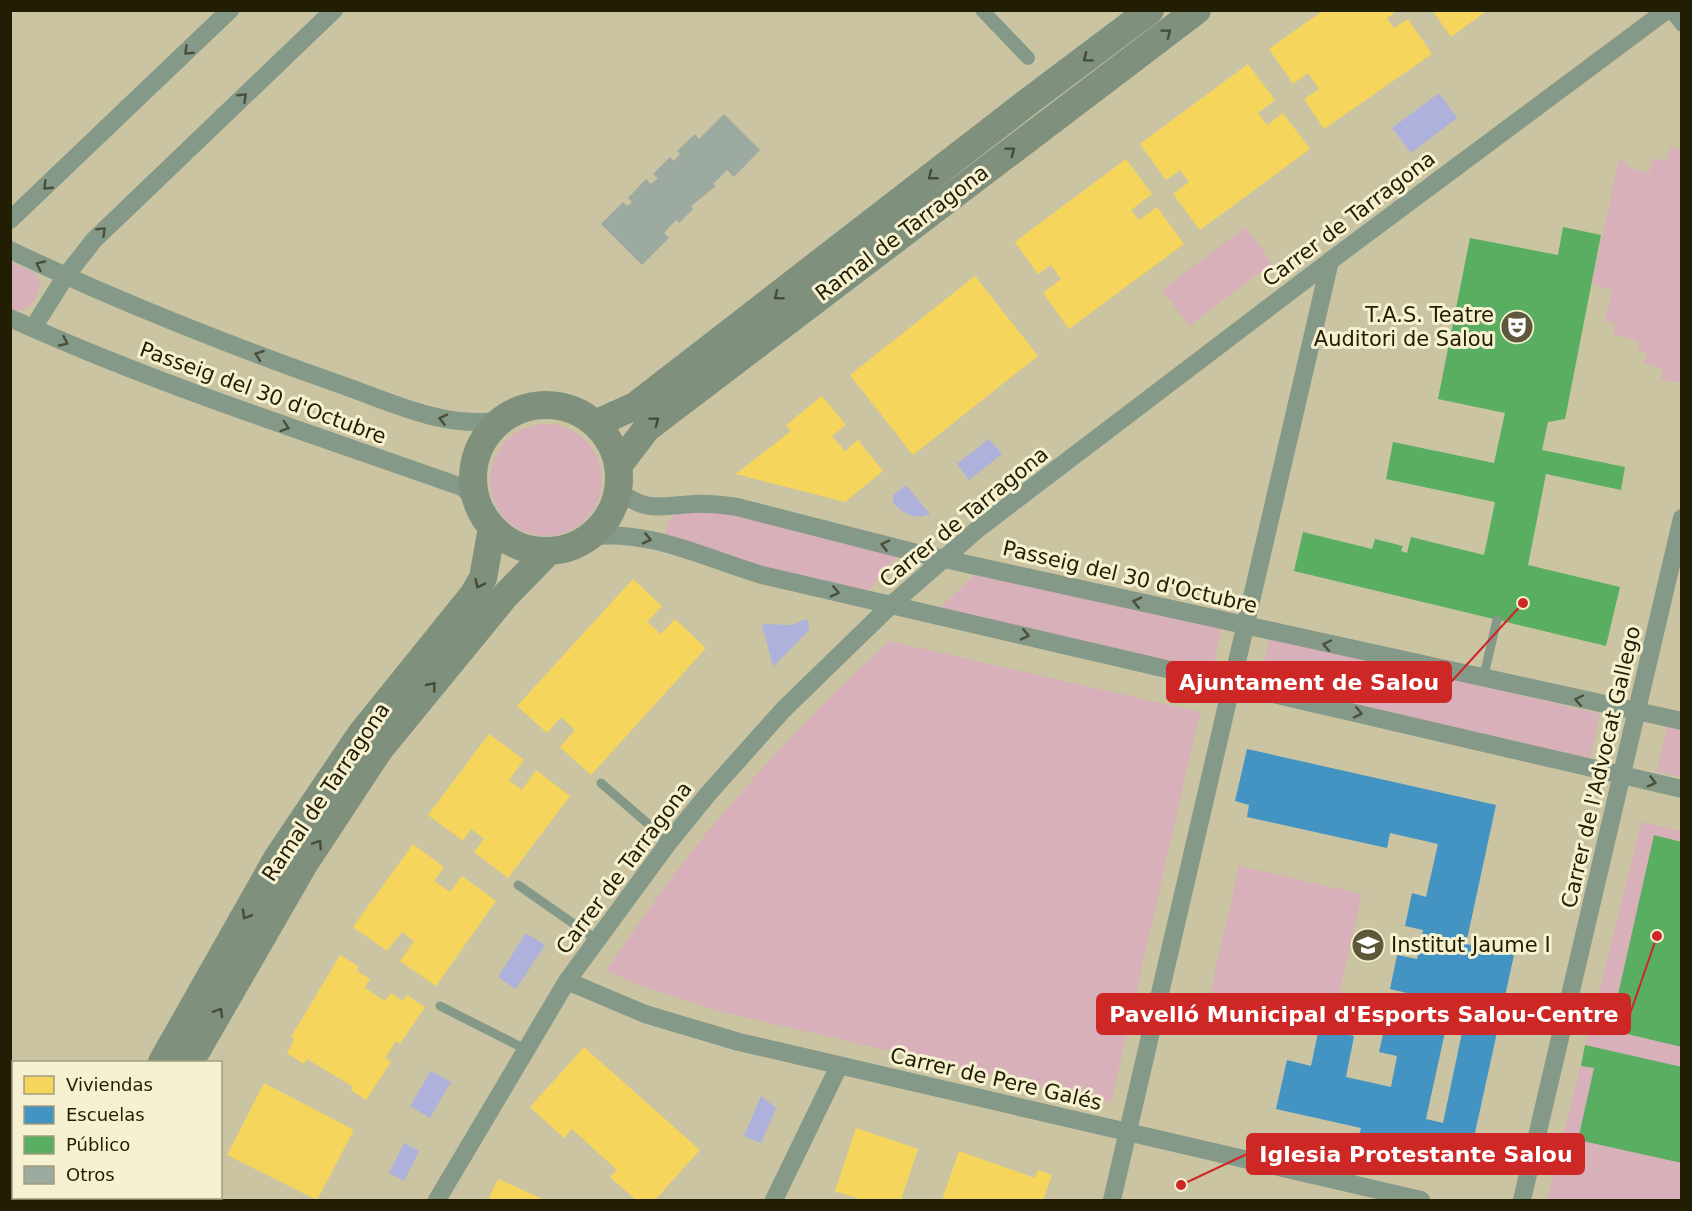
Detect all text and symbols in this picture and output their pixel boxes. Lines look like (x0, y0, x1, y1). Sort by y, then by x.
one-way arrow (1160, 30, 1171, 41)
one-way arrow (184, 44, 194, 55)
one-way arrow (1082, 51, 1093, 62)
one-way arrow (236, 93, 247, 104)
street label: Carrer de Tarragona (1258, 146, 1440, 292)
one-way arrow (1004, 147, 1015, 158)
street label: Ramal de Tarragona (811, 160, 993, 306)
one-way arrow (927, 169, 938, 180)
one-way arrow (43, 178, 54, 189)
one-way arrow (95, 228, 106, 239)
one-way arrow (36, 260, 47, 272)
one-way arrow (773, 288, 784, 299)
place label: T.A.S. Teatre Auditori de Salou (1314, 303, 1494, 351)
theatre icon: T.A.S. Teatre Auditori de Salou (1499, 309, 1535, 345)
one-way arrow (57, 335, 68, 347)
street label: Passeig del 30 d'Octubre (136, 337, 390, 449)
one-way arrow (254, 350, 265, 363)
one-way arrow (438, 413, 448, 426)
one-way arrow (649, 418, 660, 429)
one-way arrow (279, 419, 290, 432)
street label: Carrer de Tarragona (875, 442, 1053, 592)
one-way arrow (642, 532, 652, 545)
street label: Passeig del 30 d'Octubre (1000, 536, 1260, 618)
one-way arrow (881, 540, 891, 553)
one-way arrow (474, 578, 486, 589)
one-way arrow (829, 585, 839, 598)
one-way arrow (1132, 597, 1142, 610)
street label: Carrer de l'Advocat Gallego (1557, 624, 1645, 910)
one-way arrow (1020, 628, 1030, 641)
one-way arrow (1322, 639, 1332, 652)
callout: Ajuntament de Salou (1167, 662, 1451, 702)
text: Ajuntament de Salou (1179, 670, 1439, 695)
one-way arrow (424, 681, 435, 692)
one-way arrow (1574, 695, 1584, 708)
street label: Ramal de Tarragona (257, 698, 395, 886)
one-way arrow (1353, 705, 1363, 718)
one-way arrow (1647, 774, 1657, 787)
street label: Carrer de Tarragona (551, 777, 697, 959)
one-way arrow (310, 839, 321, 850)
one-way arrow (241, 909, 253, 919)
school or university icon: Institut Jaume I (1350, 927, 1386, 963)
place label: Institut Jaume I (1391, 933, 1551, 957)
callout: Pavelló Municipal d'Esports Salou-Centre (1097, 994, 1630, 1034)
text: Pavelló Municipal d'Esports Salou-Centre (1109, 1002, 1619, 1027)
one-way arrow (212, 1008, 223, 1018)
street label: Carrer de Pere Galés (888, 1043, 1104, 1115)
legend (12, 1061, 222, 1199)
text: Viviendas (66, 1074, 153, 1095)
text: Escuelas (66, 1104, 145, 1125)
text: Público (66, 1134, 130, 1155)
callout: Iglesia Protestante Salou (1247, 1134, 1584, 1174)
text: Iglesia Protestante Salou (1259, 1142, 1573, 1167)
text: Otros (66, 1164, 115, 1185)

